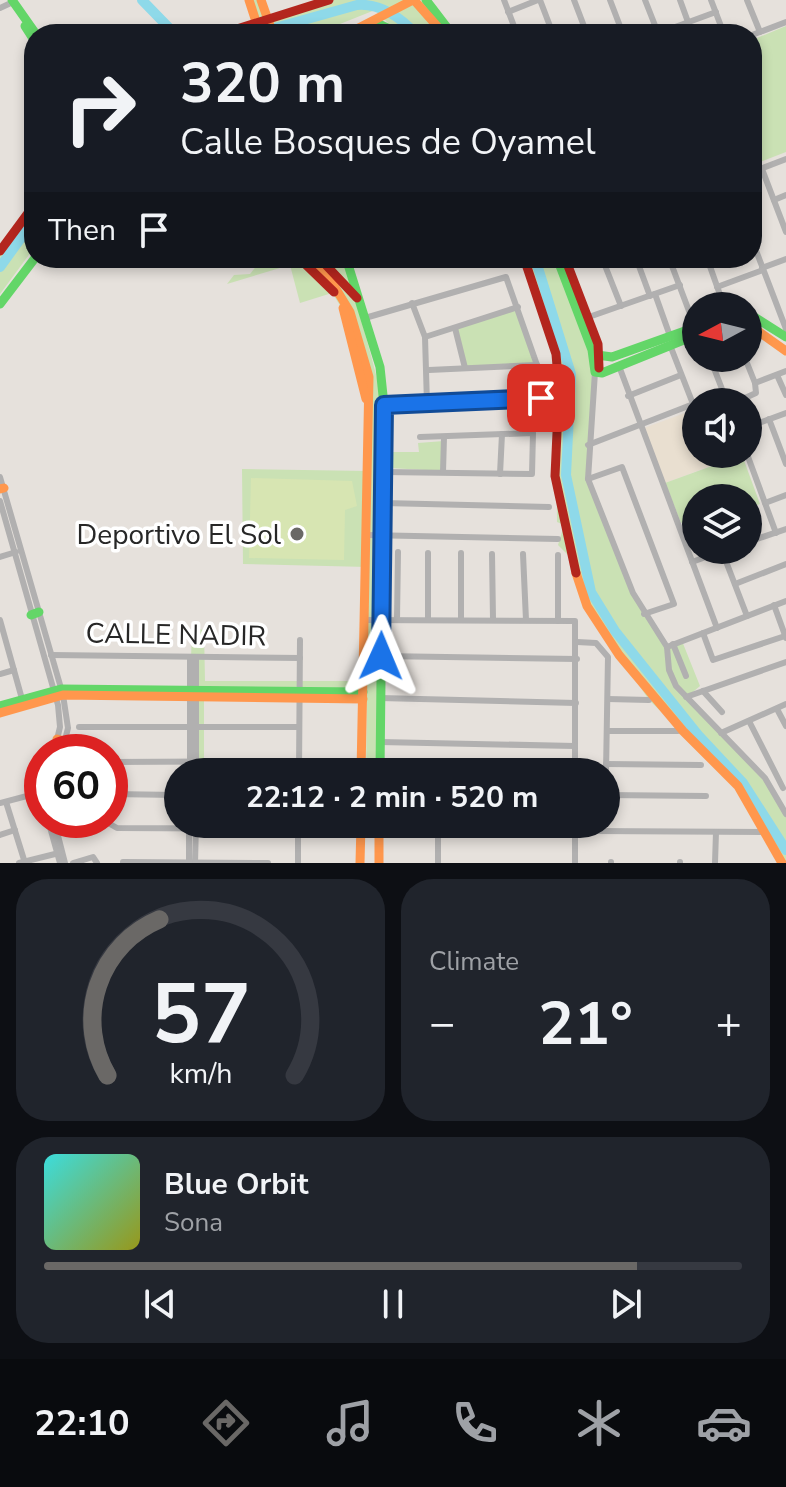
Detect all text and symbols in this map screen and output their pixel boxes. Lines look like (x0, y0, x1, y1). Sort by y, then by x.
text: 320 m (180, 45, 345, 122)
icon: right (48, 56, 152, 160)
text: Calle Bosques de Oyamel (180, 118, 596, 167)
icon: arrive (132, 208, 176, 252)
text: Then (48, 210, 116, 251)
north arrow (682, 292, 762, 372)
map controls (682, 292, 762, 564)
pin (507, 364, 575, 432)
icon: arrive (519, 376, 563, 420)
button: sound (682, 388, 762, 468)
button: layers (682, 484, 762, 564)
place label: Deportivo El Sol (77, 516, 282, 554)
marker: Deportivo El Sol (288, 525, 306, 543)
street label: CALLE NADIR (85, 614, 267, 656)
position arrow (339, 614, 423, 698)
speed limit sign: 60 (24, 734, 128, 838)
text: 22:12 · 2 min · 520 m (246, 777, 538, 818)
text: Climate (429, 944, 519, 979)
text: 57 (151, 958, 250, 1071)
text: 21° (538, 983, 633, 1065)
text: − (429, 994, 455, 1054)
text: + (716, 994, 742, 1054)
text: km/h (169, 1054, 232, 1093)
text: Blue Orbit (164, 1164, 308, 1205)
text: Sona (164, 1205, 223, 1240)
icon: previous (138, 1282, 182, 1326)
icon: pause (371, 1282, 415, 1326)
icon: next (604, 1282, 648, 1326)
icon: directions (198, 1395, 254, 1451)
icon: music (322, 1395, 378, 1451)
icon: phone (447, 1395, 503, 1451)
icon: climate (571, 1395, 627, 1451)
icon: car (696, 1395, 752, 1451)
text: 22:10 (34, 1399, 130, 1448)

